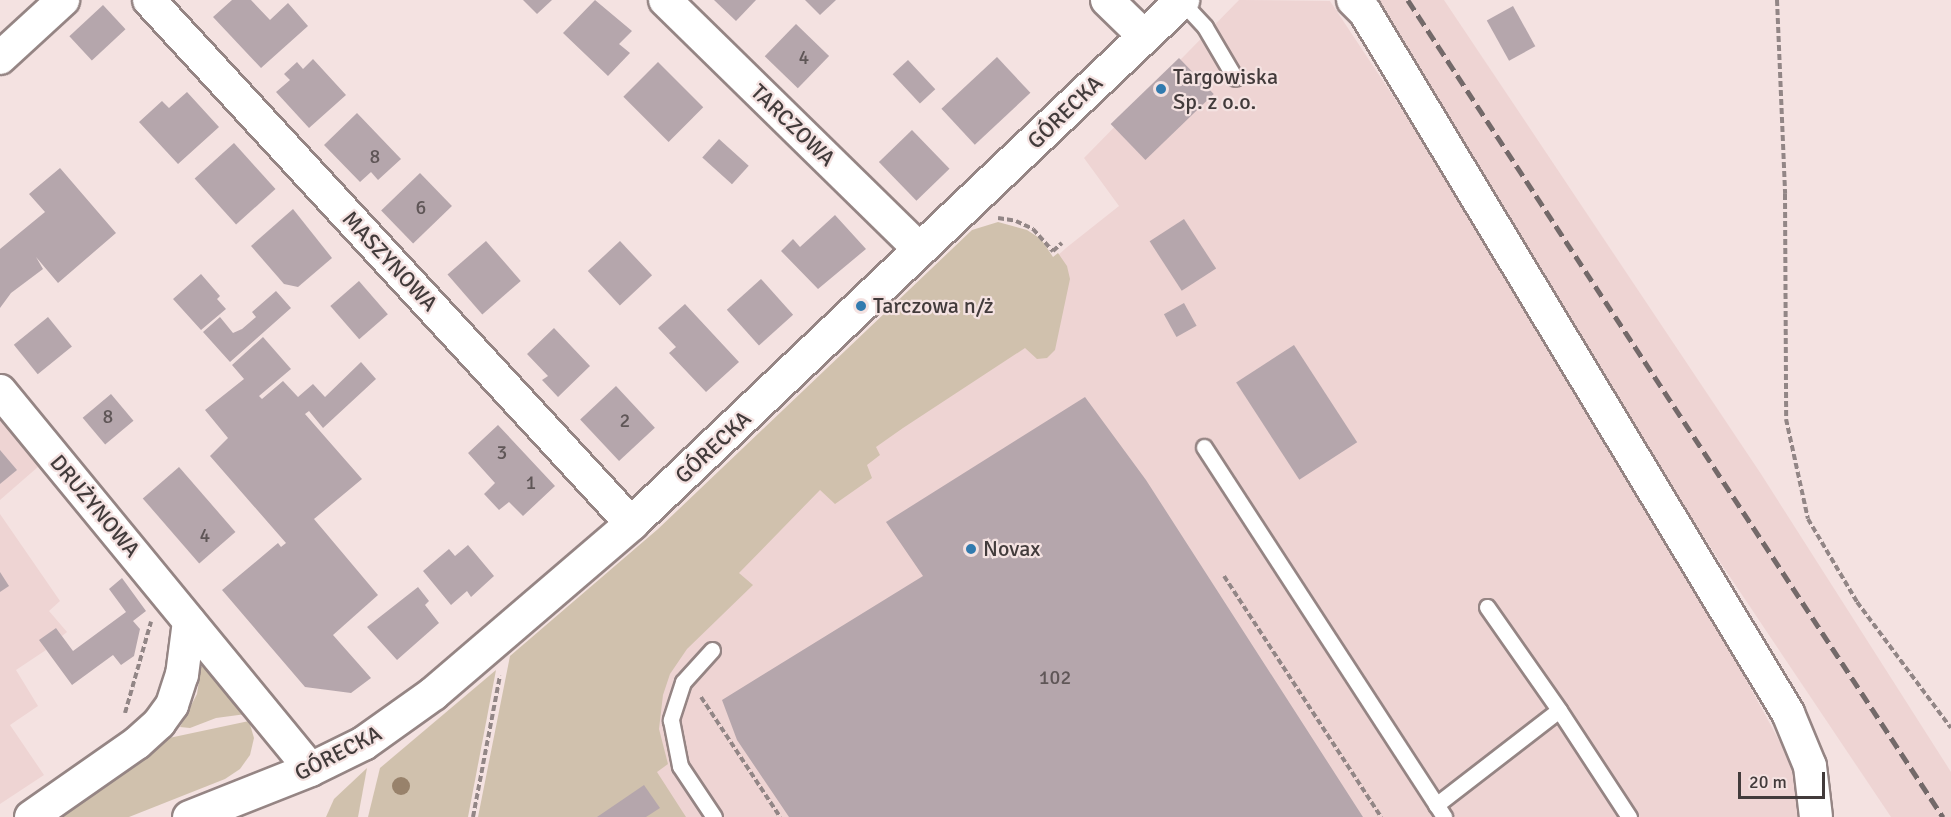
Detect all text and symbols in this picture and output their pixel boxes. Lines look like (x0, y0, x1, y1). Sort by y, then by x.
house number: 4 (799, 45, 809, 69)
place label: Targowiska Sp. z o.o. (1173, 63, 1278, 114)
street label: GÓRECKA (1022, 70, 1108, 154)
street label: TARCZOWA (745, 78, 841, 172)
marker: Targowiska Sp. z o.o. (1154, 82, 1168, 96)
house number: 8 (370, 144, 380, 168)
house number: 6 (416, 195, 426, 219)
street label: MASZYNOWA (337, 205, 443, 317)
place label: Tarczowa n/ż (873, 293, 994, 319)
marker: Tarczowa n/ż (854, 299, 868, 313)
house number: 8 (103, 404, 113, 428)
street label: GÓRECKA (670, 405, 756, 489)
house number: 2 (620, 408, 630, 432)
house number: 3 (497, 440, 507, 464)
street label: DRUŻYNOWA (44, 449, 146, 563)
house number: 1 (526, 470, 536, 494)
house number: 4 (200, 523, 210, 547)
place label: Novax (983, 536, 1040, 562)
marker: Novax (964, 542, 978, 556)
house number: 102 (1039, 665, 1071, 689)
street label: GÓRECKA (290, 720, 386, 786)
scale bar (1741, 760, 1828, 798)
text: 20 m (1749, 771, 1787, 793)

